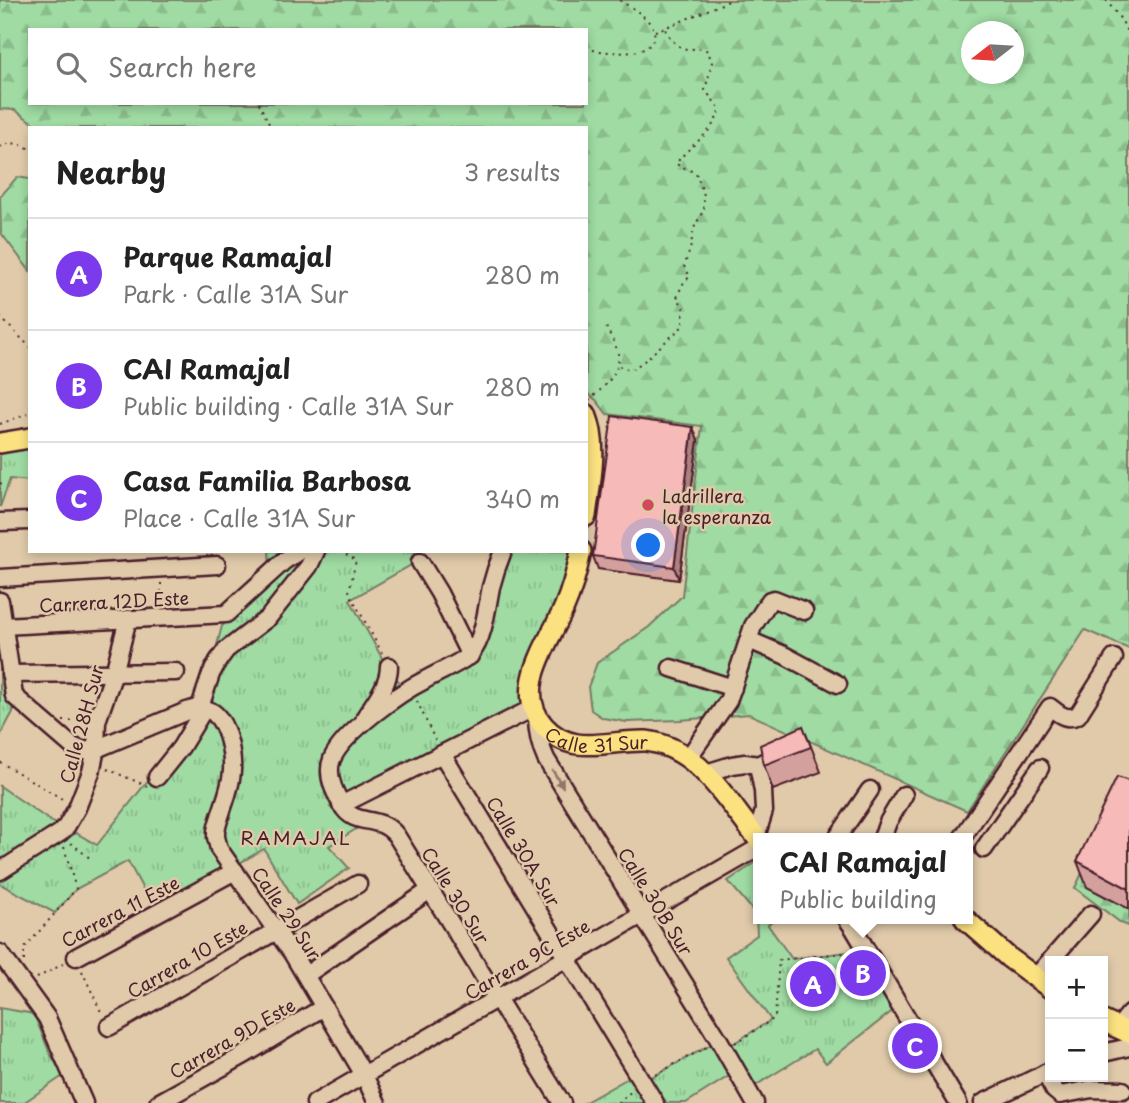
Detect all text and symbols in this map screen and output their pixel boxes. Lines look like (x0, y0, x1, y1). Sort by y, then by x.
north arrow (961, 21, 1024, 84)
search box (28, 28, 588, 105)
text: Search here (108, 47, 257, 86)
icon: search (52, 48, 90, 86)
text: Nearby (56, 149, 166, 194)
text: 3 results (464, 154, 560, 189)
text: Parque Ramajal (123, 237, 332, 276)
text: A (70, 257, 88, 292)
text: 280 m (485, 257, 560, 292)
text: Park · Calle 31A Sur (123, 276, 348, 311)
text: CAI Ramajal (123, 349, 291, 388)
text: B (71, 369, 87, 404)
text: 280 m (485, 369, 560, 404)
text: Public building · Calle 31A Sur (123, 388, 453, 423)
text: Casa Familia Barbosa (123, 461, 411, 500)
text: C (70, 481, 88, 516)
text: 340 m (485, 481, 560, 516)
place label: Ladrillera la esperanza (662, 482, 772, 530)
marker: Ladrillera la esperanza (640, 497, 656, 513)
text: Place · Calle 31A Sur (123, 500, 355, 535)
your location (631, 528, 665, 562)
street label: Carrera 12D Este (38, 584, 190, 618)
street label: Calle 28H Sur (52, 661, 110, 786)
street label: Calle 31 Sur (540, 719, 649, 758)
one-way arrow (552, 769, 565, 788)
street label: Calle 30A Sur (480, 791, 568, 912)
district label: RAMAJAL (240, 823, 352, 851)
popup (753, 833, 973, 924)
street label: Calle 30 Sur (415, 841, 497, 949)
street label: Calle 30B Sur (612, 842, 700, 961)
text: CAI Ramajal (779, 842, 947, 881)
street label: Calle 29 Sur (246, 861, 328, 965)
street label: Carrera 11 Este (56, 869, 184, 953)
text: Public building (779, 881, 937, 916)
street label: Carrera 9C Este (459, 912, 595, 1006)
street label: Carrera 10 Este (122, 914, 252, 1004)
pin: B (840, 947, 886, 999)
map controls (1045, 956, 1108, 1082)
button: + (1045, 956, 1108, 1019)
pin: A (790, 958, 836, 1010)
street label: Carrera 9D Este (164, 991, 300, 1085)
button: − (1045, 1019, 1108, 1082)
pin: C (892, 1020, 938, 1072)

